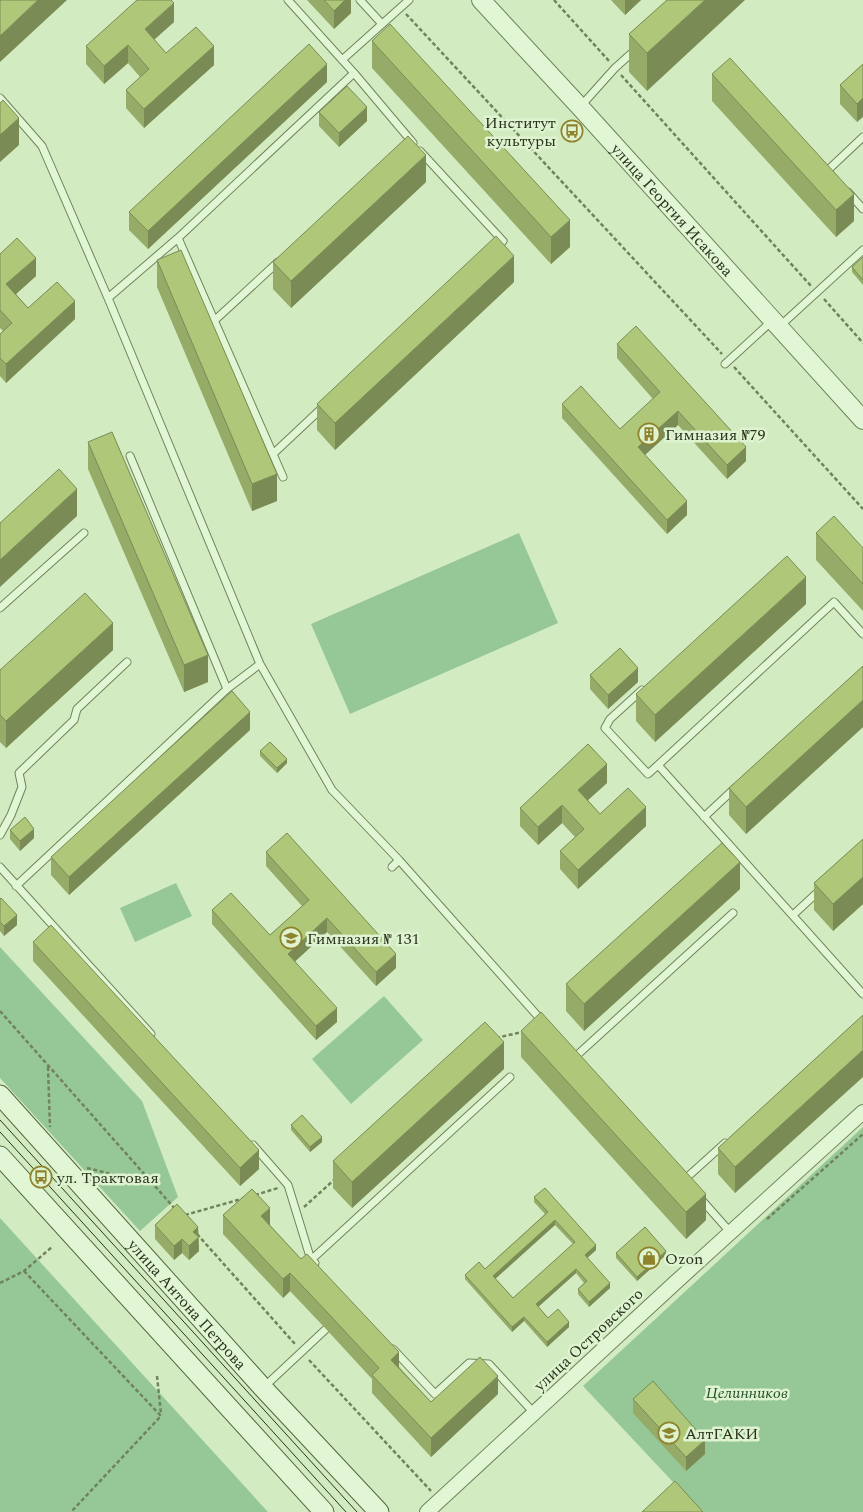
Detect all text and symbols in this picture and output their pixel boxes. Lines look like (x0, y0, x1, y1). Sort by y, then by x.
place label: Институт культуры (485, 111, 556, 153)
bus stop icon: Институт культуры (560, 119, 584, 143)
street label: улица Георгия Исакова (604, 137, 739, 282)
building icon: Гимназия №79 (637, 422, 661, 446)
place label: Гимназия №79 (665, 423, 765, 447)
school or university icon: Гимназия № 131 (279, 926, 303, 950)
place label: Гимназия № 131 (307, 927, 419, 951)
bus stop icon: ул. Трактовая (29, 1165, 53, 1189)
place label: ул. Трактовая (56, 1166, 159, 1190)
street label: улица Антона Петрова (121, 1233, 252, 1376)
shop icon: Ozon (637, 1246, 661, 1270)
place label: Ozon (665, 1247, 703, 1271)
street label: улица Островского (528, 1282, 649, 1398)
park label: Целинников (706, 1381, 788, 1405)
school or university icon: АлтГАКИ (657, 1421, 681, 1445)
place label: АлтГАКИ (685, 1422, 758, 1446)

